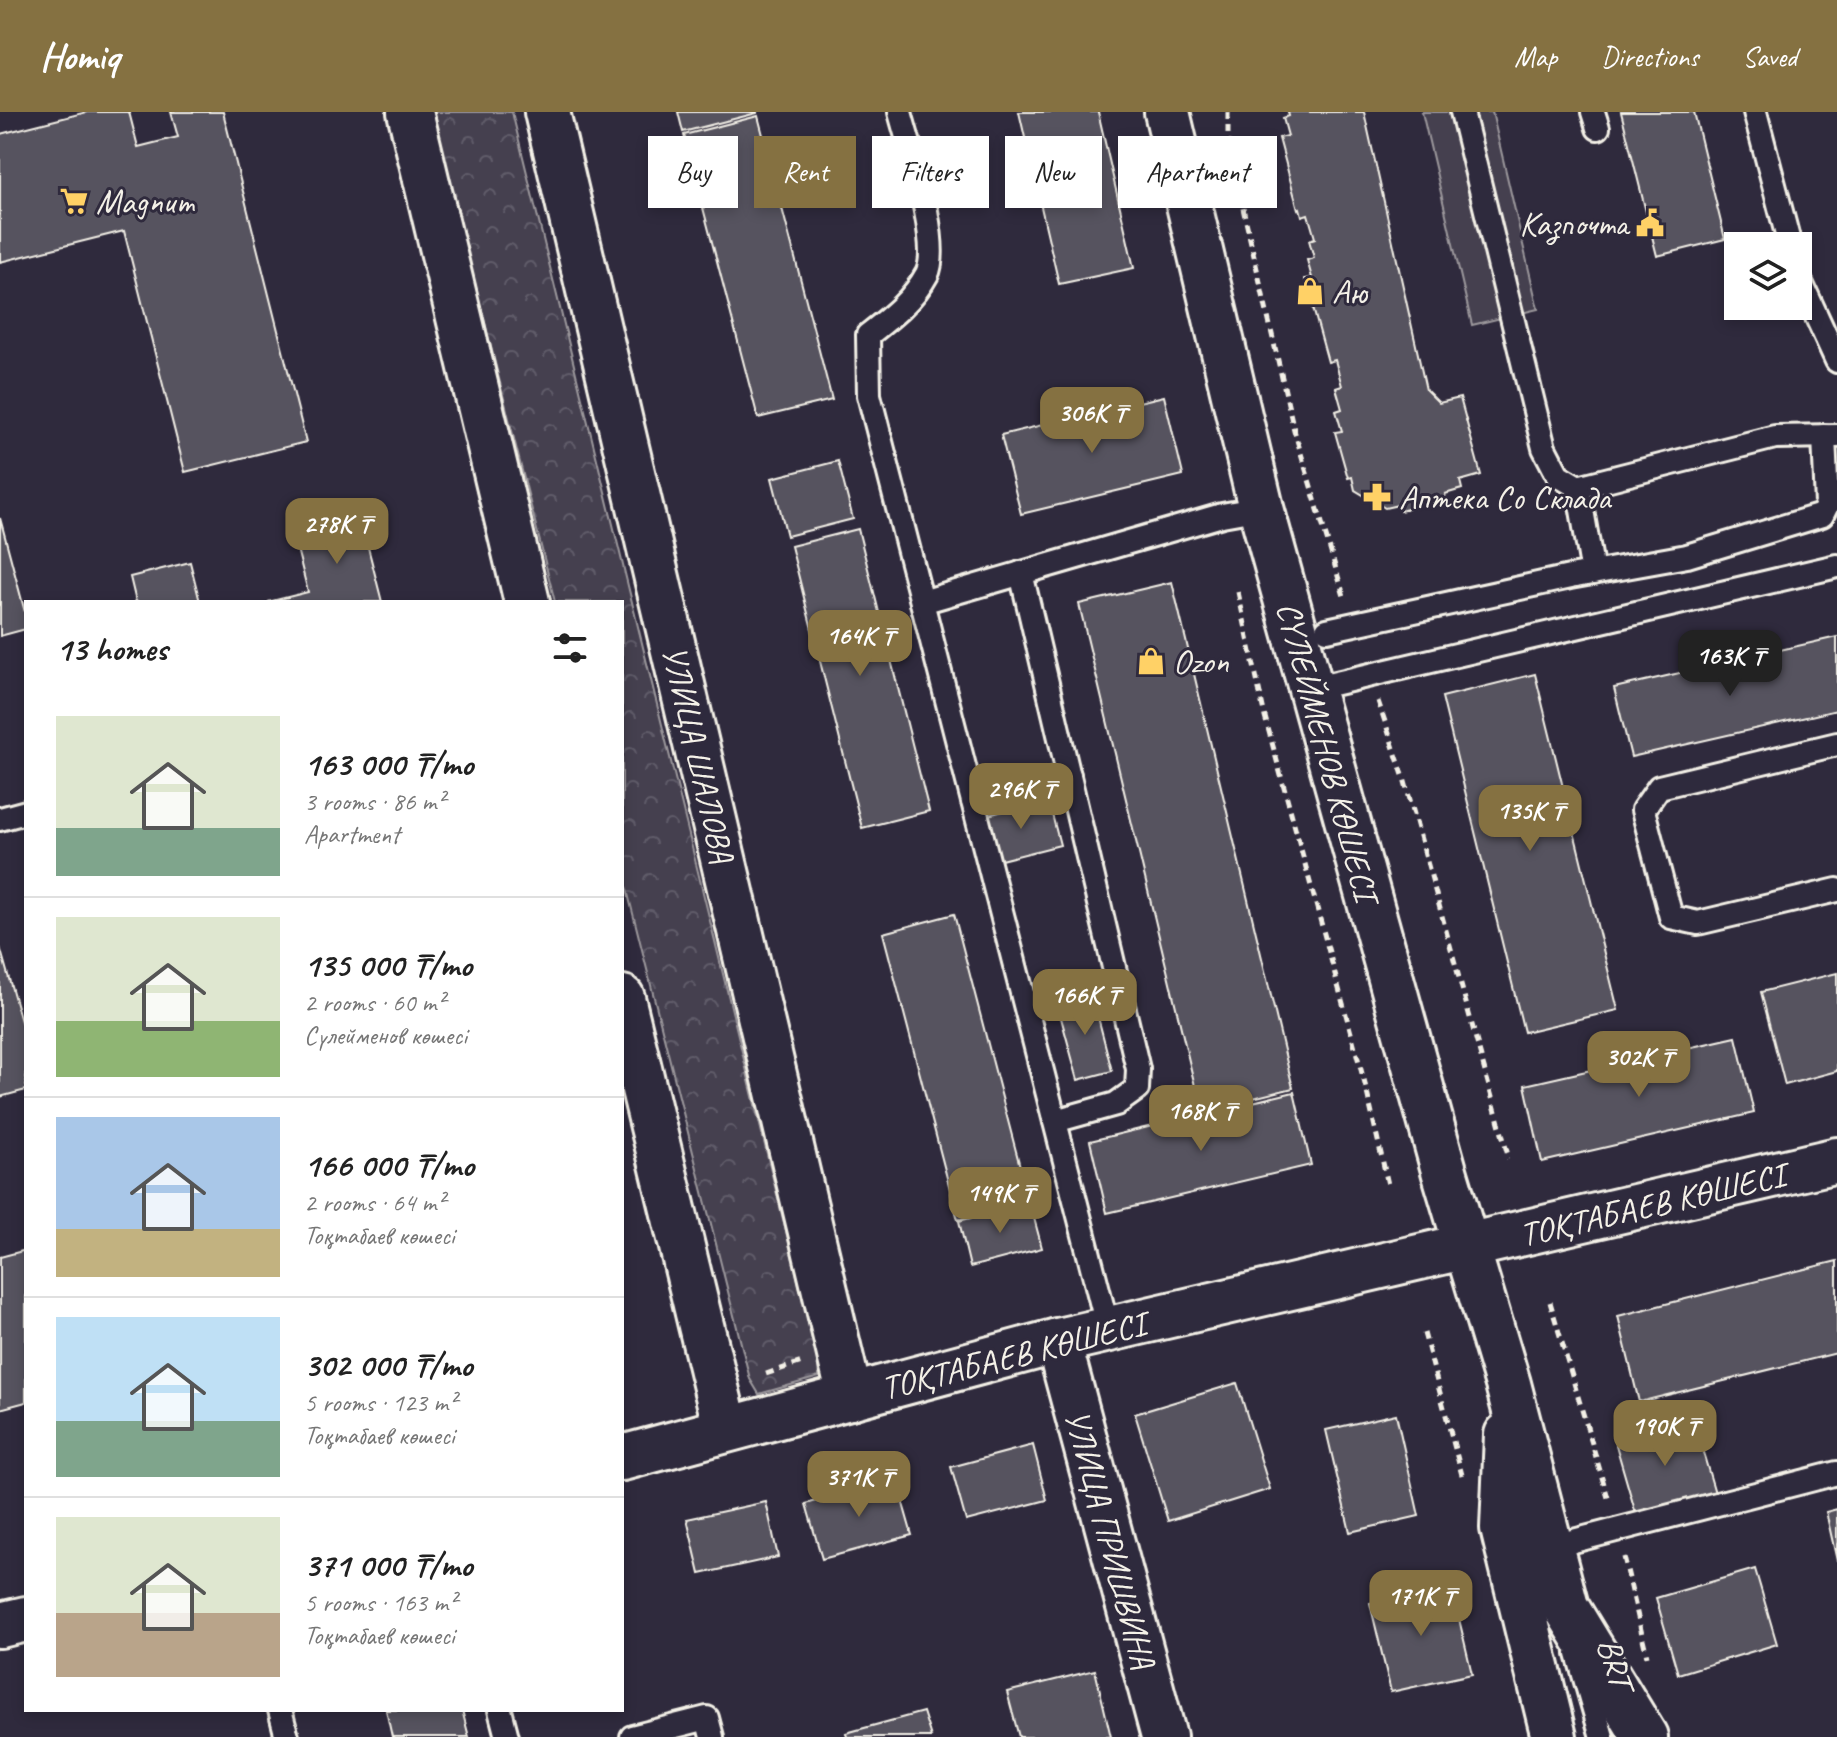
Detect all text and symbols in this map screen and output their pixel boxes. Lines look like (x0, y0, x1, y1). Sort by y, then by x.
text: Homiq (40, 33, 119, 80)
text: Map (1514, 39, 1557, 74)
text: Directions (1601, 39, 1699, 74)
text: Saved (1743, 39, 1797, 74)
chip: Buy (648, 136, 738, 208)
chip: Rent (754, 136, 856, 208)
chip: Filters (872, 136, 989, 208)
chip: New (1005, 136, 1102, 208)
chip: Apartment (1118, 136, 1277, 208)
place label: Magnum (96, 180, 195, 223)
supermarket icon: Magnum (59, 186, 89, 216)
place label: Казпочта (1520, 202, 1631, 245)
public building icon: Казпочта (1635, 208, 1665, 238)
map controls (1724, 232, 1812, 320)
button: layers (1724, 232, 1812, 320)
place label: Аю (1332, 270, 1369, 313)
shop icon: Аю (1295, 276, 1325, 306)
pin: 306K ₸ (1027, 387, 1157, 455)
text: 306K ₸ (1058, 396, 1126, 429)
place label: Аптека Со Склада (1399, 476, 1613, 519)
pharmacy icon: Аптека Со Склада (1362, 482, 1392, 512)
pin: 278K ₸ (272, 498, 402, 566)
text: 278K ₸ (303, 507, 371, 540)
street label: СҮЛЕЙМЕНОВ КӨШЕСІ (1267, 597, 1390, 912)
pin: 164K ₸ (795, 610, 925, 678)
text: 164K ₸ (826, 619, 894, 652)
icon: filters (548, 626, 592, 670)
text: 13 homes (56, 627, 167, 670)
pin: 163K ₸ (1665, 630, 1795, 698)
text: 163K ₸ (1696, 639, 1764, 672)
place label: Ozon (1173, 640, 1230, 683)
street label: УЛИЦА ШАЛОВА (653, 641, 745, 868)
shop icon: Ozon (1136, 646, 1166, 676)
text: 163 000 ₸/mo (304, 742, 473, 785)
icon: home (120, 748, 216, 844)
pin: 296K ₸ (956, 763, 1086, 831)
text: 296K ₸ (987, 772, 1055, 805)
text: 3 rooms · 86 m² (304, 785, 445, 818)
pin: 135K ₸ (1465, 785, 1595, 853)
text: 135K ₸ (1497, 794, 1563, 827)
text: Apartment (304, 818, 400, 851)
text: 135 000 ₸/mo (304, 943, 472, 986)
icon: home (120, 949, 216, 1045)
pin: 166K ₸ (1020, 969, 1150, 1037)
text: 166K ₸ (1051, 978, 1119, 1011)
text: 2 rooms · 60 m² (304, 986, 445, 1019)
text: Сүлейменов көшесі (304, 1019, 467, 1052)
pin: 302K ₸ (1574, 1031, 1704, 1099)
text: 302K ₸ (1605, 1040, 1673, 1073)
pin: 168K ₸ (1136, 1085, 1266, 1153)
text: 168K ₸ (1167, 1094, 1235, 1127)
text: 166 000 ₸/mo (304, 1143, 474, 1186)
icon: home (120, 1149, 216, 1245)
street label: ТОҚТАБАЕВ КӨШЕСІ (1515, 1151, 1796, 1256)
pin: 149K ₸ (935, 1167, 1065, 1235)
text: 149K ₸ (967, 1176, 1033, 1209)
text: 2 rooms · 64 m² (304, 1186, 445, 1219)
text: Тоқтабаев көшесі (304, 1219, 455, 1252)
street label: ТОҚТАБАЕВ КӨШЕСІ (877, 1300, 1157, 1409)
text: 302 000 ₸/mo (304, 1343, 472, 1386)
icon: home (120, 1349, 216, 1445)
text: 5 rooms · 123 m² (304, 1386, 456, 1419)
pin: 190K ₸ (1600, 1400, 1730, 1468)
street label: УЛИЦА ПРИШВИНА (1055, 1405, 1166, 1674)
text: 190K ₸ (1632, 1409, 1698, 1442)
text: Тоқтабаев көшесі (304, 1419, 455, 1452)
pin: 371K ₸ (794, 1451, 924, 1519)
text: 371K ₸ (825, 1460, 893, 1493)
text: 371 000 ₸/mo (304, 1543, 472, 1586)
icon: home (120, 1549, 216, 1645)
pin: 171K ₸ (1356, 1570, 1486, 1638)
text: 171K ₸ (1387, 1579, 1455, 1612)
text: 5 rooms · 163 m² (304, 1586, 456, 1619)
text: Тоқтабаев көшесі (304, 1619, 455, 1652)
street label: BRT (1588, 1633, 1645, 1701)

